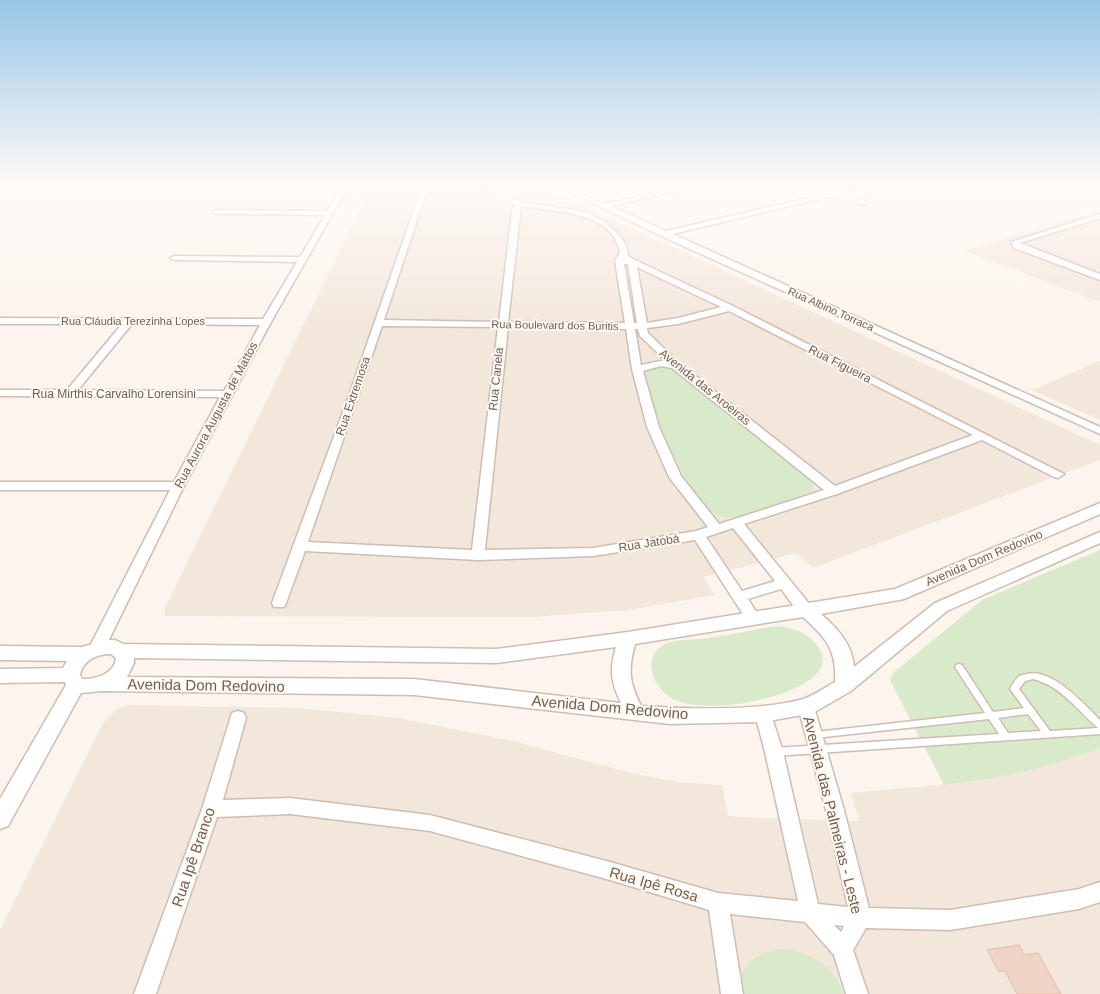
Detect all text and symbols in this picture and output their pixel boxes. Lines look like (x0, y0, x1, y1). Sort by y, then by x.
street label: Rua Albino Torraca (786, 285, 877, 334)
street label: Rua Cláudia Terezinha Lopes (61, 315, 206, 327)
street label: Rua Boulevard dos Buritis (491, 318, 619, 332)
street label: Rua Aurora Augusta de Mattos (171, 340, 261, 490)
street label: Rua Figueira (806, 342, 874, 386)
street label: Rua Canela (486, 346, 506, 411)
street label: Avenida das Aroeiras (657, 346, 753, 428)
street label: Rua Extremosa (333, 354, 373, 437)
street label: Rua Mirthis Carvalho Lorensini (32, 387, 196, 401)
street label: Avenida Dom Redovino (923, 527, 1045, 589)
street label: Rua Jatobá (618, 531, 681, 555)
street label: Avenida Dom Redovino (127, 675, 285, 695)
street label: Avenida Dom Redovino (531, 692, 689, 722)
street label: Avenida das Palmeiras - Leste (800, 714, 866, 916)
street label: Rua Ipê Branco (168, 805, 218, 909)
street label: Rua Ipê Rosa (608, 863, 701, 905)

